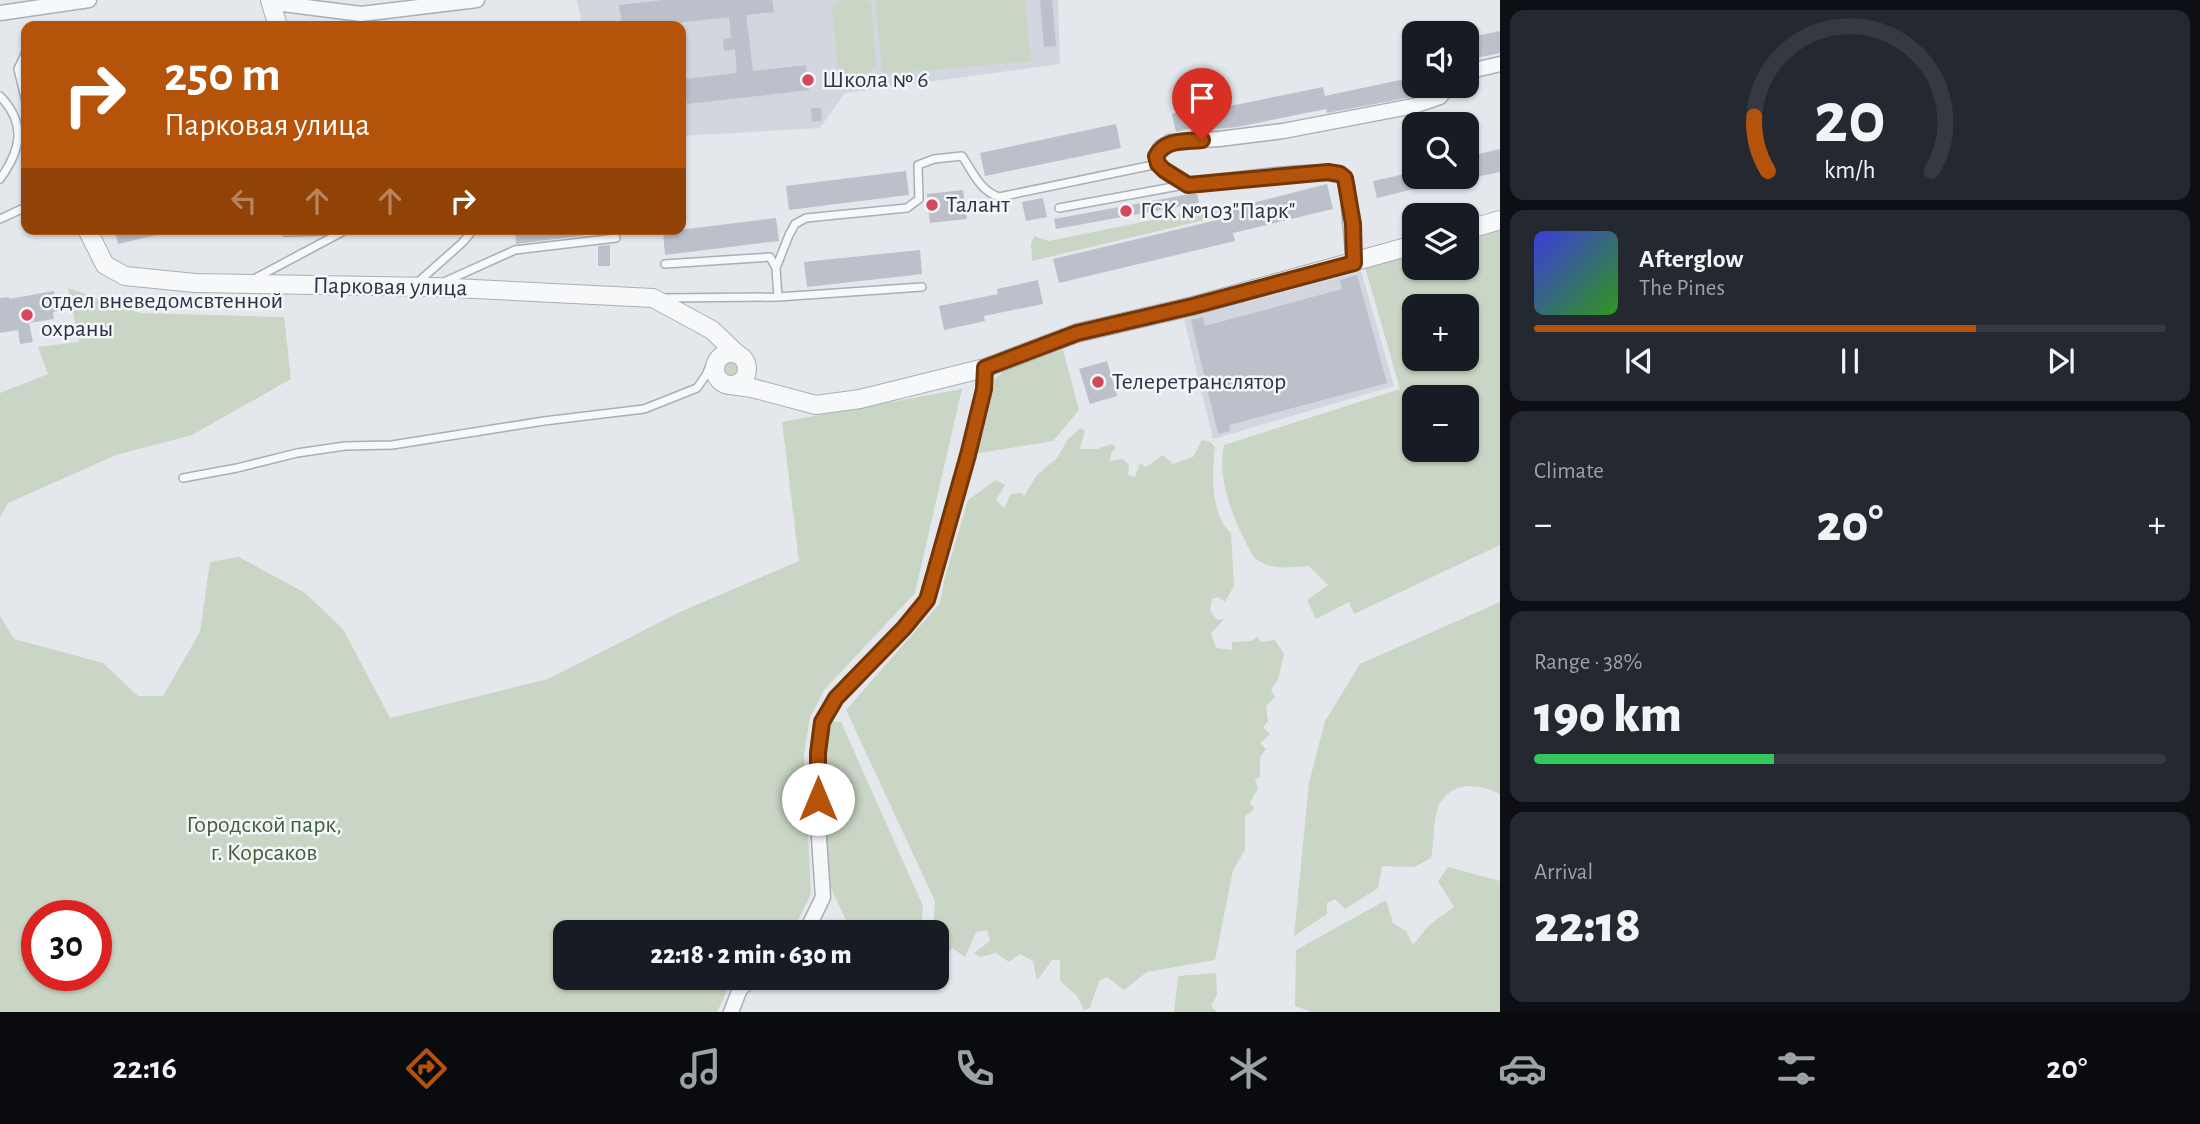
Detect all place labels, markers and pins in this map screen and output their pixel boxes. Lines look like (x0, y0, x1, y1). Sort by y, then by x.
place label: Школа № 6 (822, 68, 928, 92)
pin (1172, 68, 1232, 140)
marker: Школа № 6 (800, 72, 816, 88)
place label: Талант (946, 193, 1010, 217)
marker: Талант (924, 197, 940, 213)
place label: ГСК №103"Парк" (1140, 199, 1295, 223)
marker: ГСК №103"Парк" (1118, 203, 1134, 219)
place label: отдел вневедомсвтенной охраны (41, 289, 283, 341)
marker: отдел вневедомсвтенной охраны (19, 307, 35, 323)
place label: Телеретранслятор (1112, 370, 1286, 394)
marker: Телеретранслятор (1090, 374, 1106, 390)

